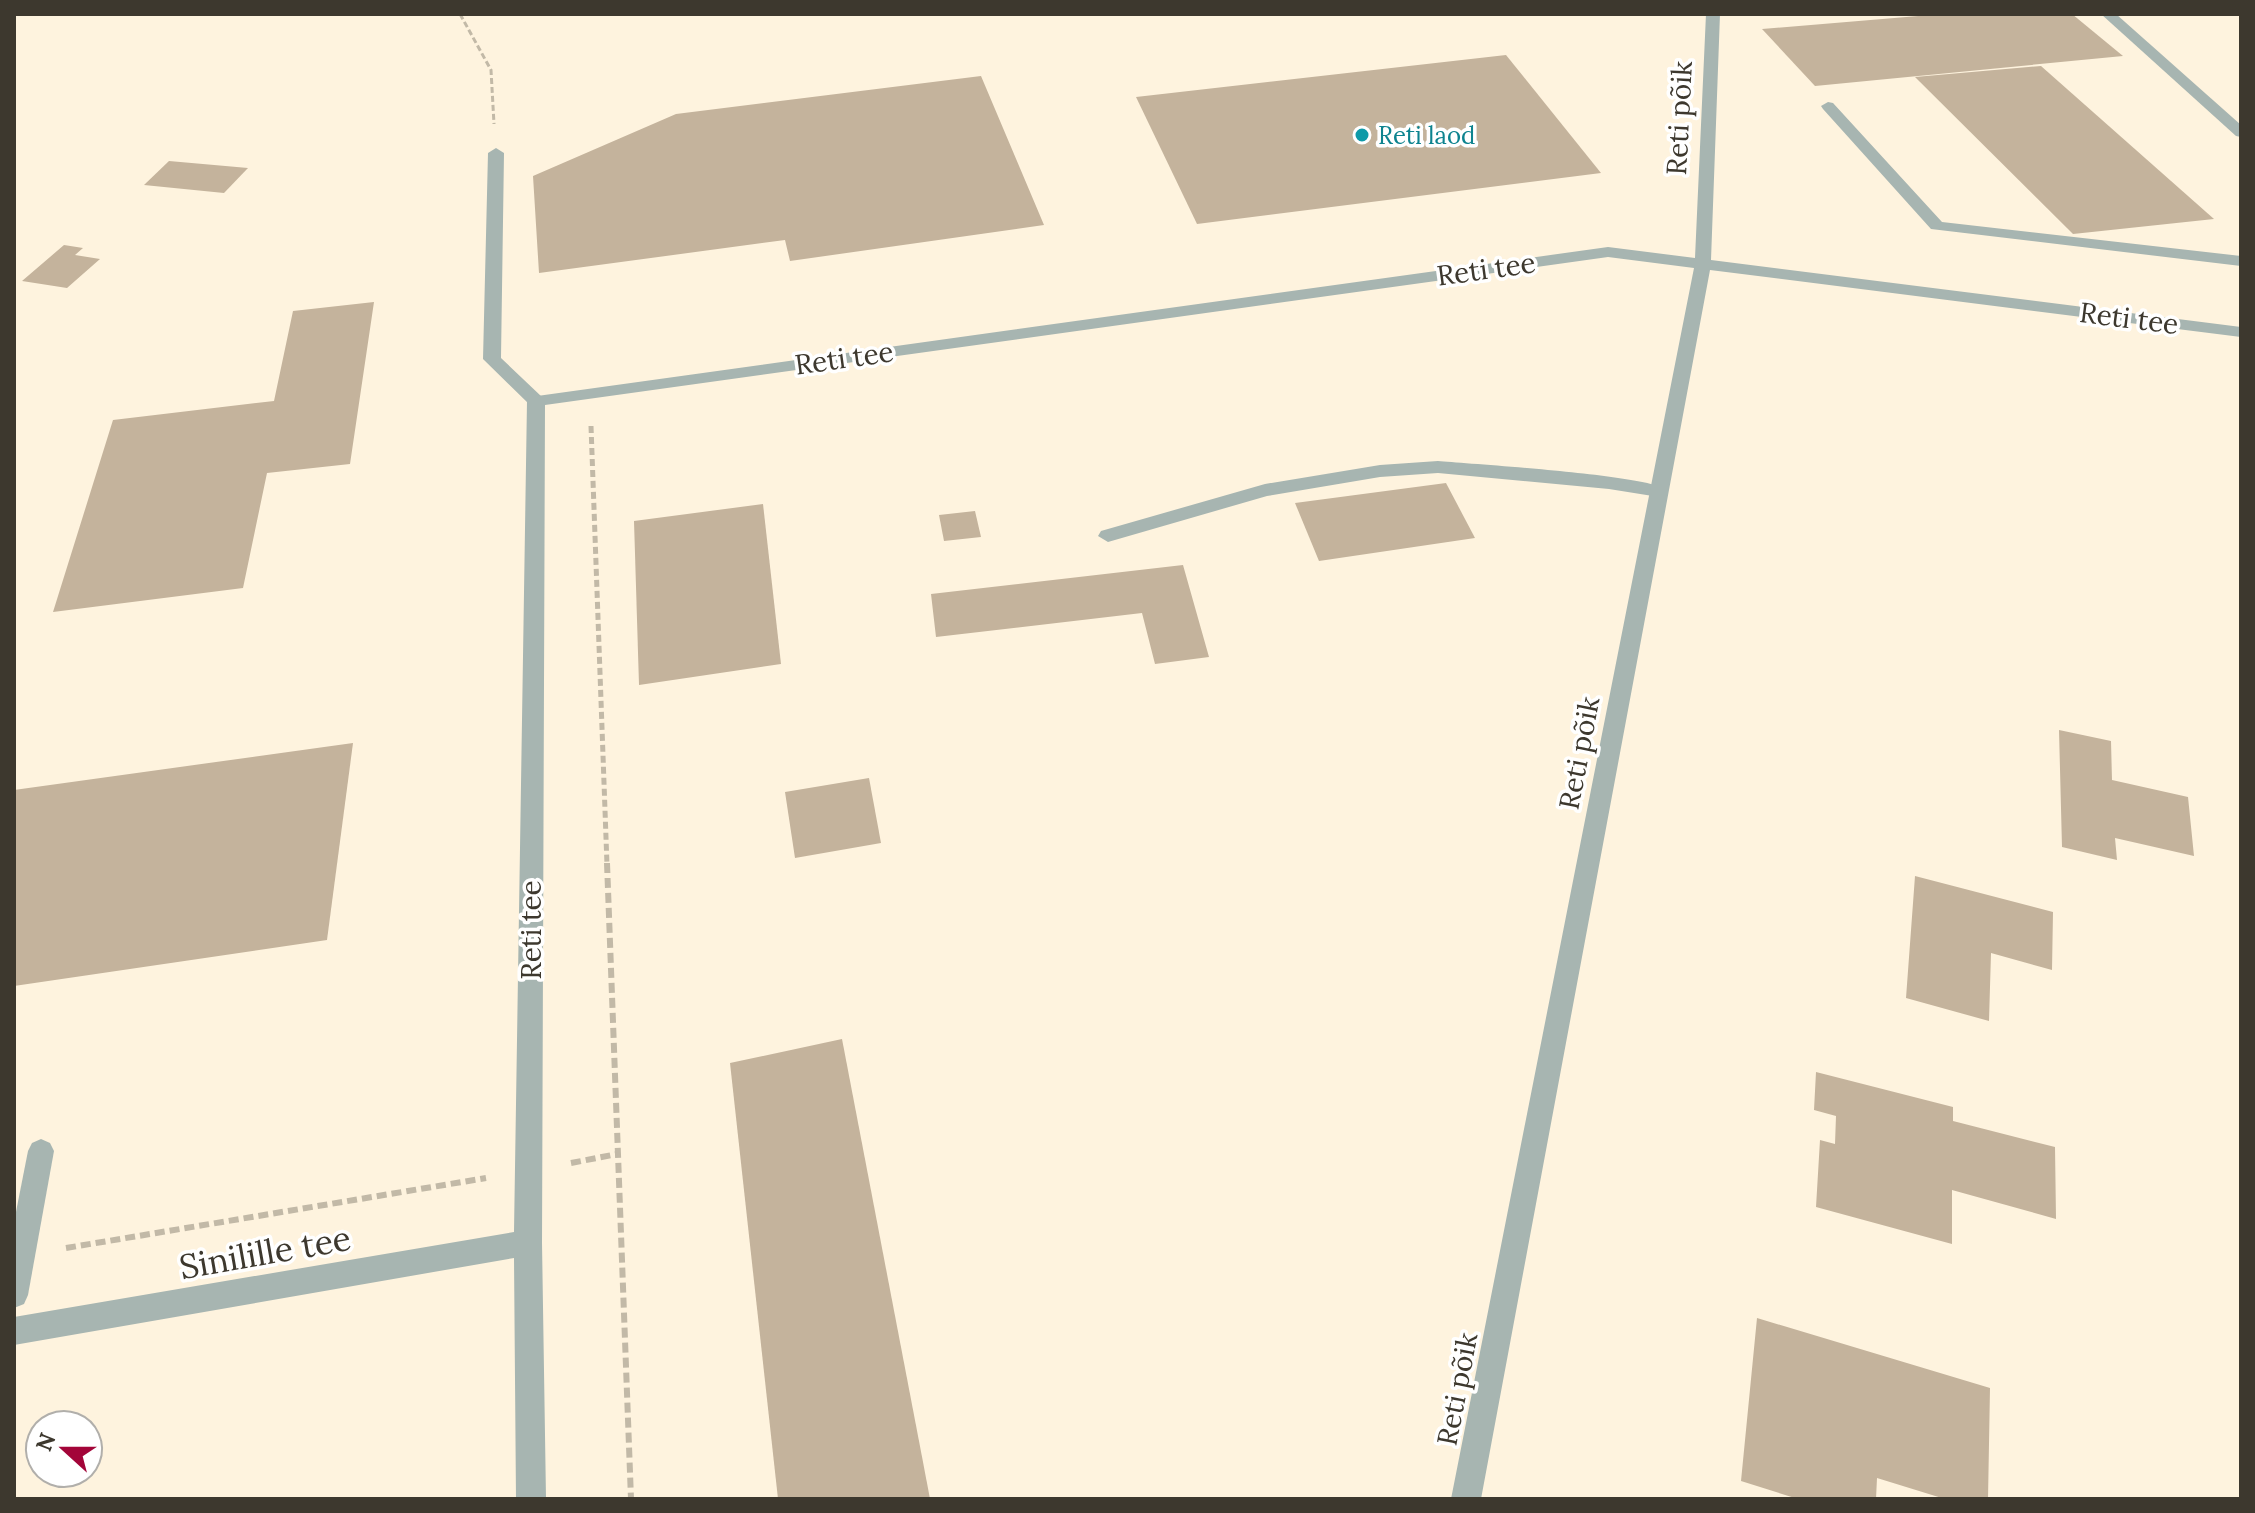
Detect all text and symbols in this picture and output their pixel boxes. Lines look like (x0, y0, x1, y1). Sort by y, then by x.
street label: Reti põik (1658, 60, 1700, 176)
place label: Reti laod (1378, 120, 1475, 151)
marker: Reti laod (1353, 126, 1371, 144)
street label: Reti tee (1434, 244, 1538, 294)
street label: Reti tee (2077, 294, 2181, 342)
street label: Reti tee (792, 333, 896, 383)
street label: Reti põik (1550, 693, 1608, 813)
street label: Reti tee (513, 880, 549, 980)
street label: Sinilille tee (176, 1216, 354, 1288)
street label: Reti põik (1428, 1329, 1486, 1449)
north arrow (24, 1409, 104, 1489)
text: N (29, 1429, 61, 1455)

